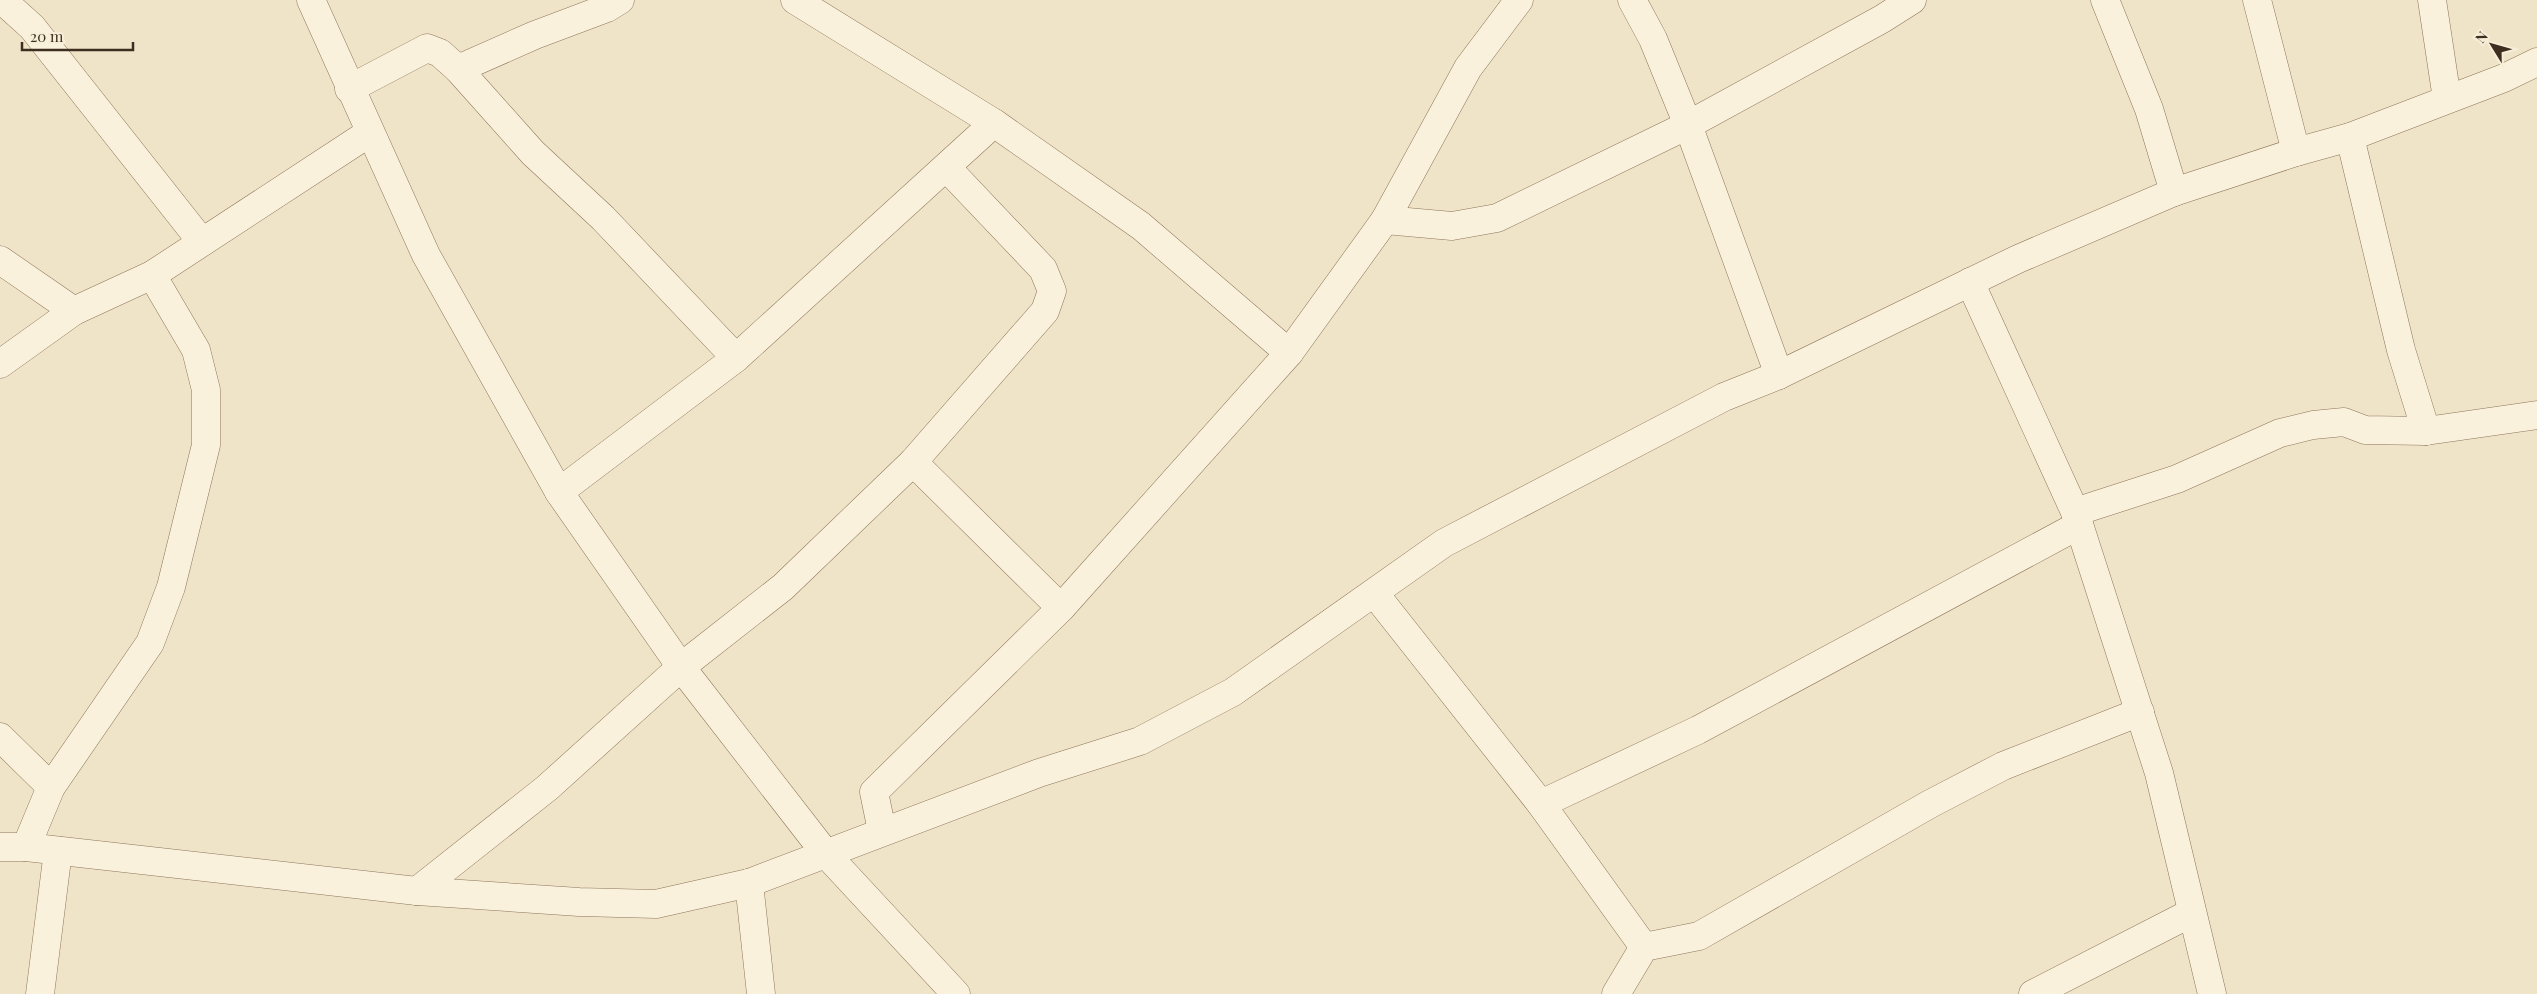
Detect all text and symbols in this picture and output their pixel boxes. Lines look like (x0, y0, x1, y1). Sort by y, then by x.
scale bar (22, 20, 134, 52)
north arrow (2467, 20, 2517, 70)
text: 20 m (30, 26, 64, 46)
text: N (2471, 27, 2492, 47)

